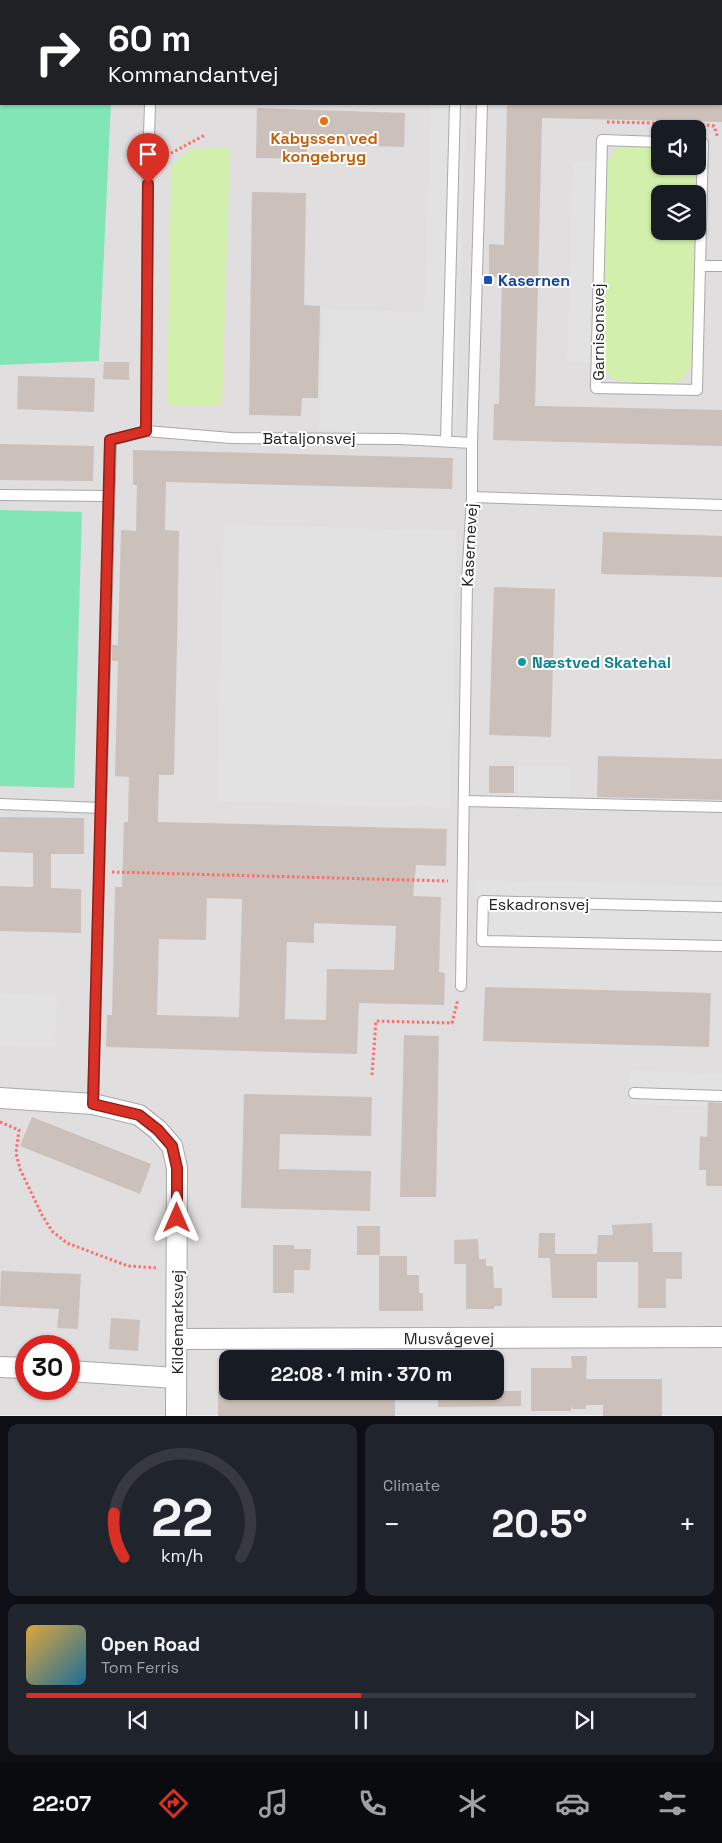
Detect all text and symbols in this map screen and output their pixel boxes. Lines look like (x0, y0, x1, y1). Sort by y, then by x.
text: 60 m (108, 17, 191, 61)
icon: right (25, 20, 90, 85)
text: Kommandantvej (108, 60, 279, 88)
marker: Kabyssen ved kongebryg (318, 115, 330, 127)
map controls (651, 120, 706, 240)
button: sound (651, 120, 706, 175)
place label: Kabyssen ved kongebryg (270, 128, 378, 167)
pin (127, 133, 169, 184)
icon: arrive (134, 140, 162, 168)
button: layers (651, 185, 706, 240)
place label: Kasernen (498, 270, 570, 291)
marker: Kasernen (482, 274, 494, 286)
street label: Garnisonsvej (588, 283, 609, 381)
street label: Bataljonsvej (262, 428, 356, 449)
street label: Kasernevej (457, 503, 482, 587)
place label: Næstved Skatehal (532, 652, 671, 673)
marker: Næstved Skatehal (516, 656, 528, 668)
street label: Eskadronsvej (489, 894, 589, 915)
position arrow (150, 1191, 202, 1243)
street label: Kildemarksvej (167, 1270, 188, 1374)
street label: Musvågevej (404, 1328, 494, 1349)
speed limit sign: 30 (15, 1335, 80, 1400)
text: 22:08 · 1 min · 370 m (271, 1362, 452, 1387)
text: Climate (383, 1475, 440, 1496)
text: 22 (152, 1485, 213, 1551)
text: 20.5° (492, 1500, 587, 1548)
text: − (383, 1506, 400, 1542)
text: + (679, 1506, 696, 1542)
text: km/h (161, 1544, 204, 1567)
text: Open Road (101, 1632, 200, 1657)
text: Tom Ferris (101, 1657, 179, 1678)
icon: previous (124, 1706, 152, 1734)
icon: pause (347, 1706, 375, 1734)
icon: next (570, 1706, 598, 1734)
icon: directions (156, 1786, 191, 1821)
icon: music (256, 1786, 291, 1821)
icon: phone (355, 1786, 390, 1821)
icon: climate (455, 1786, 490, 1821)
icon: car (555, 1786, 590, 1821)
icon: filters (655, 1786, 690, 1821)
text: 22:07 (32, 1789, 91, 1817)

